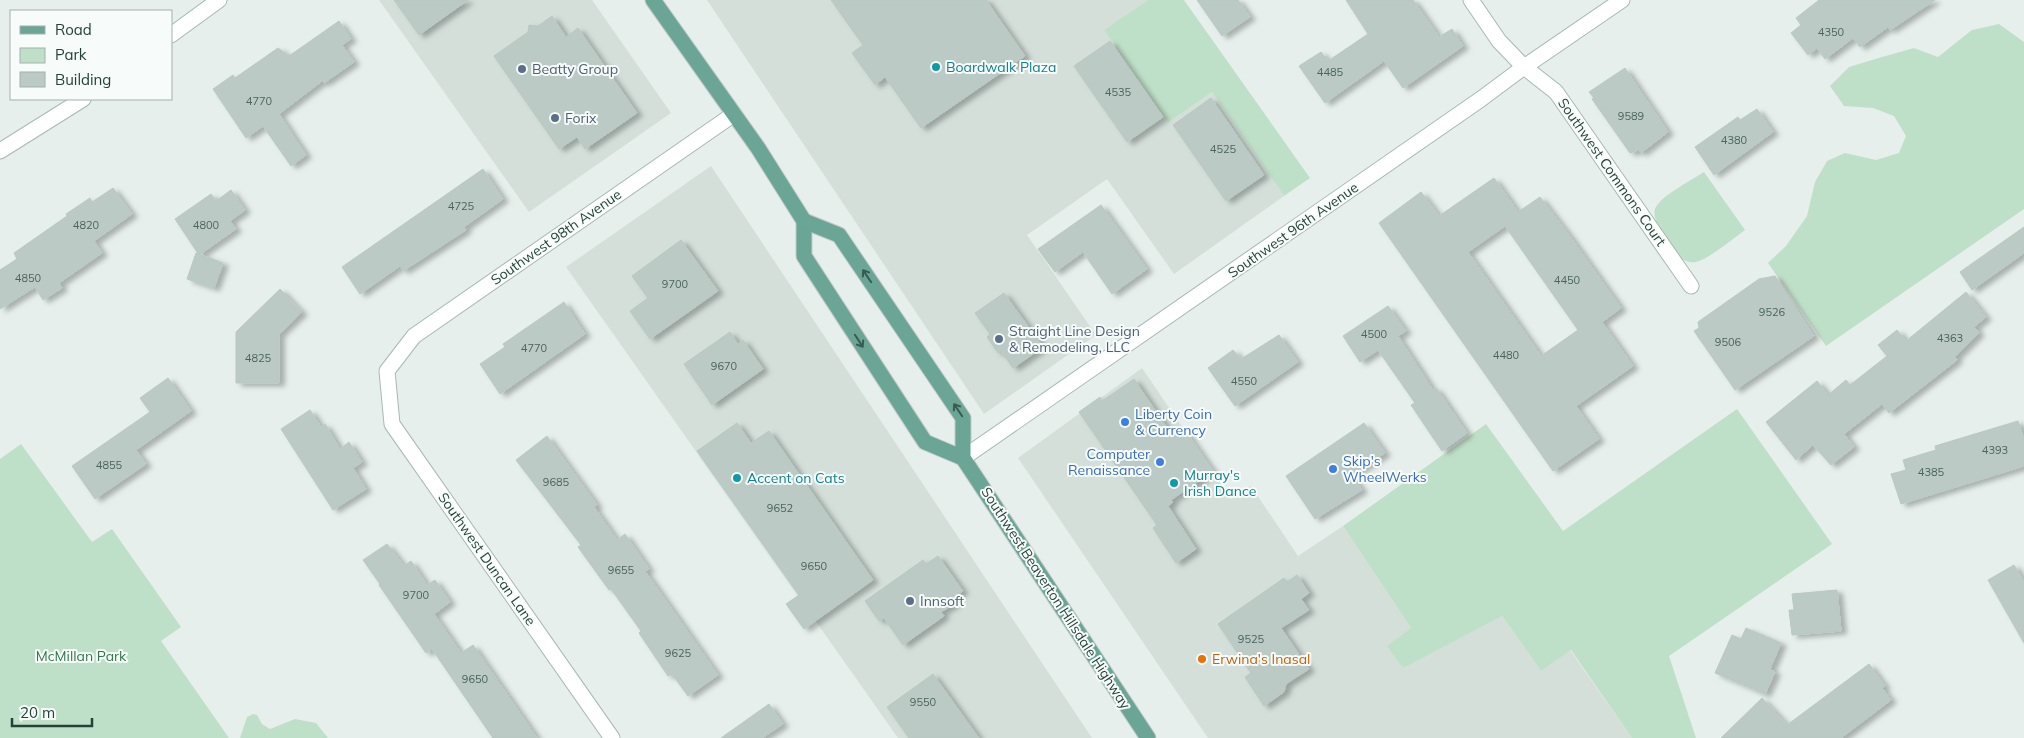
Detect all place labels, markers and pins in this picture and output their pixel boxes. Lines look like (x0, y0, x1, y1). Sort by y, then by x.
place label: Boardwalk Plaza (946, 58, 1056, 76)
place label: Beatty Group (532, 60, 618, 78)
marker: Boardwalk Plaza (930, 61, 942, 73)
marker: Beatty Group (516, 63, 528, 75)
place label: Forix (565, 109, 597, 127)
marker: Forix (549, 112, 561, 124)
place label: Straight Line Design & Remodeling, LLC (1009, 322, 1140, 356)
marker: Straight Line Design & Remodeling, LLC (993, 333, 1005, 345)
place label: Liberty Coin & Currency (1135, 405, 1212, 439)
marker: Liberty Coin & Currency (1119, 416, 1131, 428)
place label: Computer Renaissance (1068, 445, 1151, 479)
place label: Skip's WheelWerks (1343, 452, 1427, 486)
marker: Computer Renaissance (1154, 456, 1166, 468)
marker: Skip's WheelWerks (1327, 463, 1339, 475)
place label: Murray's Irish Dance (1184, 466, 1256, 500)
place label: Accent on Cats (747, 469, 845, 487)
marker: Accent on Cats (731, 472, 743, 484)
marker: Murray's Irish Dance (1168, 477, 1180, 489)
place label: Innsoft (920, 592, 964, 610)
marker: Innsoft (904, 595, 916, 607)
place label: Erwina's Inasal (1212, 650, 1310, 668)
marker: Erwina's Inasal (1196, 653, 1208, 665)

